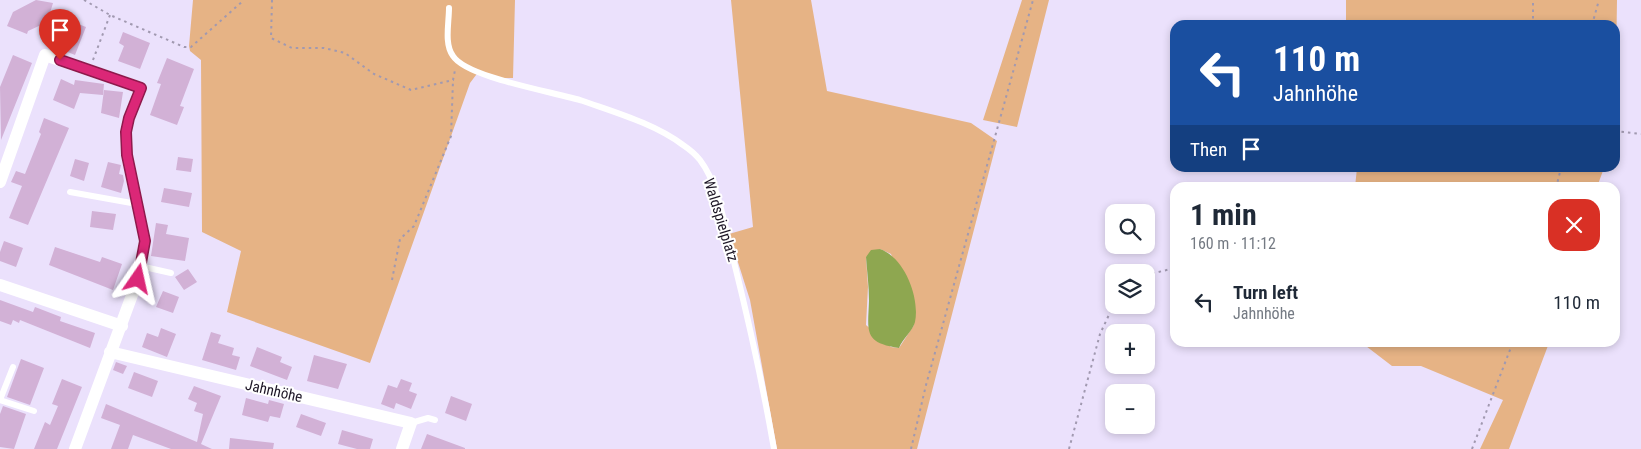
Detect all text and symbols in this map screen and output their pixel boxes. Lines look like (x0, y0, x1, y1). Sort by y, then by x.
pin (39, 9, 81, 60)
icon: arrive (46, 16, 74, 44)
text: 110 m (1273, 39, 1360, 80)
icon: left (1190, 40, 1255, 105)
text: Jahnhöhe (1273, 81, 1358, 106)
icon: arrive (1237, 135, 1265, 163)
text: Then (1190, 138, 1227, 161)
street label: Waldspielplatz (700, 176, 742, 264)
text: 1 min (1190, 197, 1257, 232)
button: close (1548, 199, 1600, 251)
map controls (1105, 204, 1155, 434)
button: search (1105, 204, 1155, 254)
text: 160 m · 11:12 (1190, 234, 1276, 253)
position arrow (111, 252, 163, 304)
button: layers (1105, 264, 1155, 314)
text: Turn left (1233, 281, 1298, 304)
icon: left (1190, 288, 1218, 316)
text: 110 m (1553, 291, 1600, 314)
text: Jahnhöhe (1233, 304, 1295, 323)
button: + (1105, 324, 1155, 374)
street label: Jahnhöhe (244, 376, 304, 406)
button: − (1105, 384, 1155, 434)

